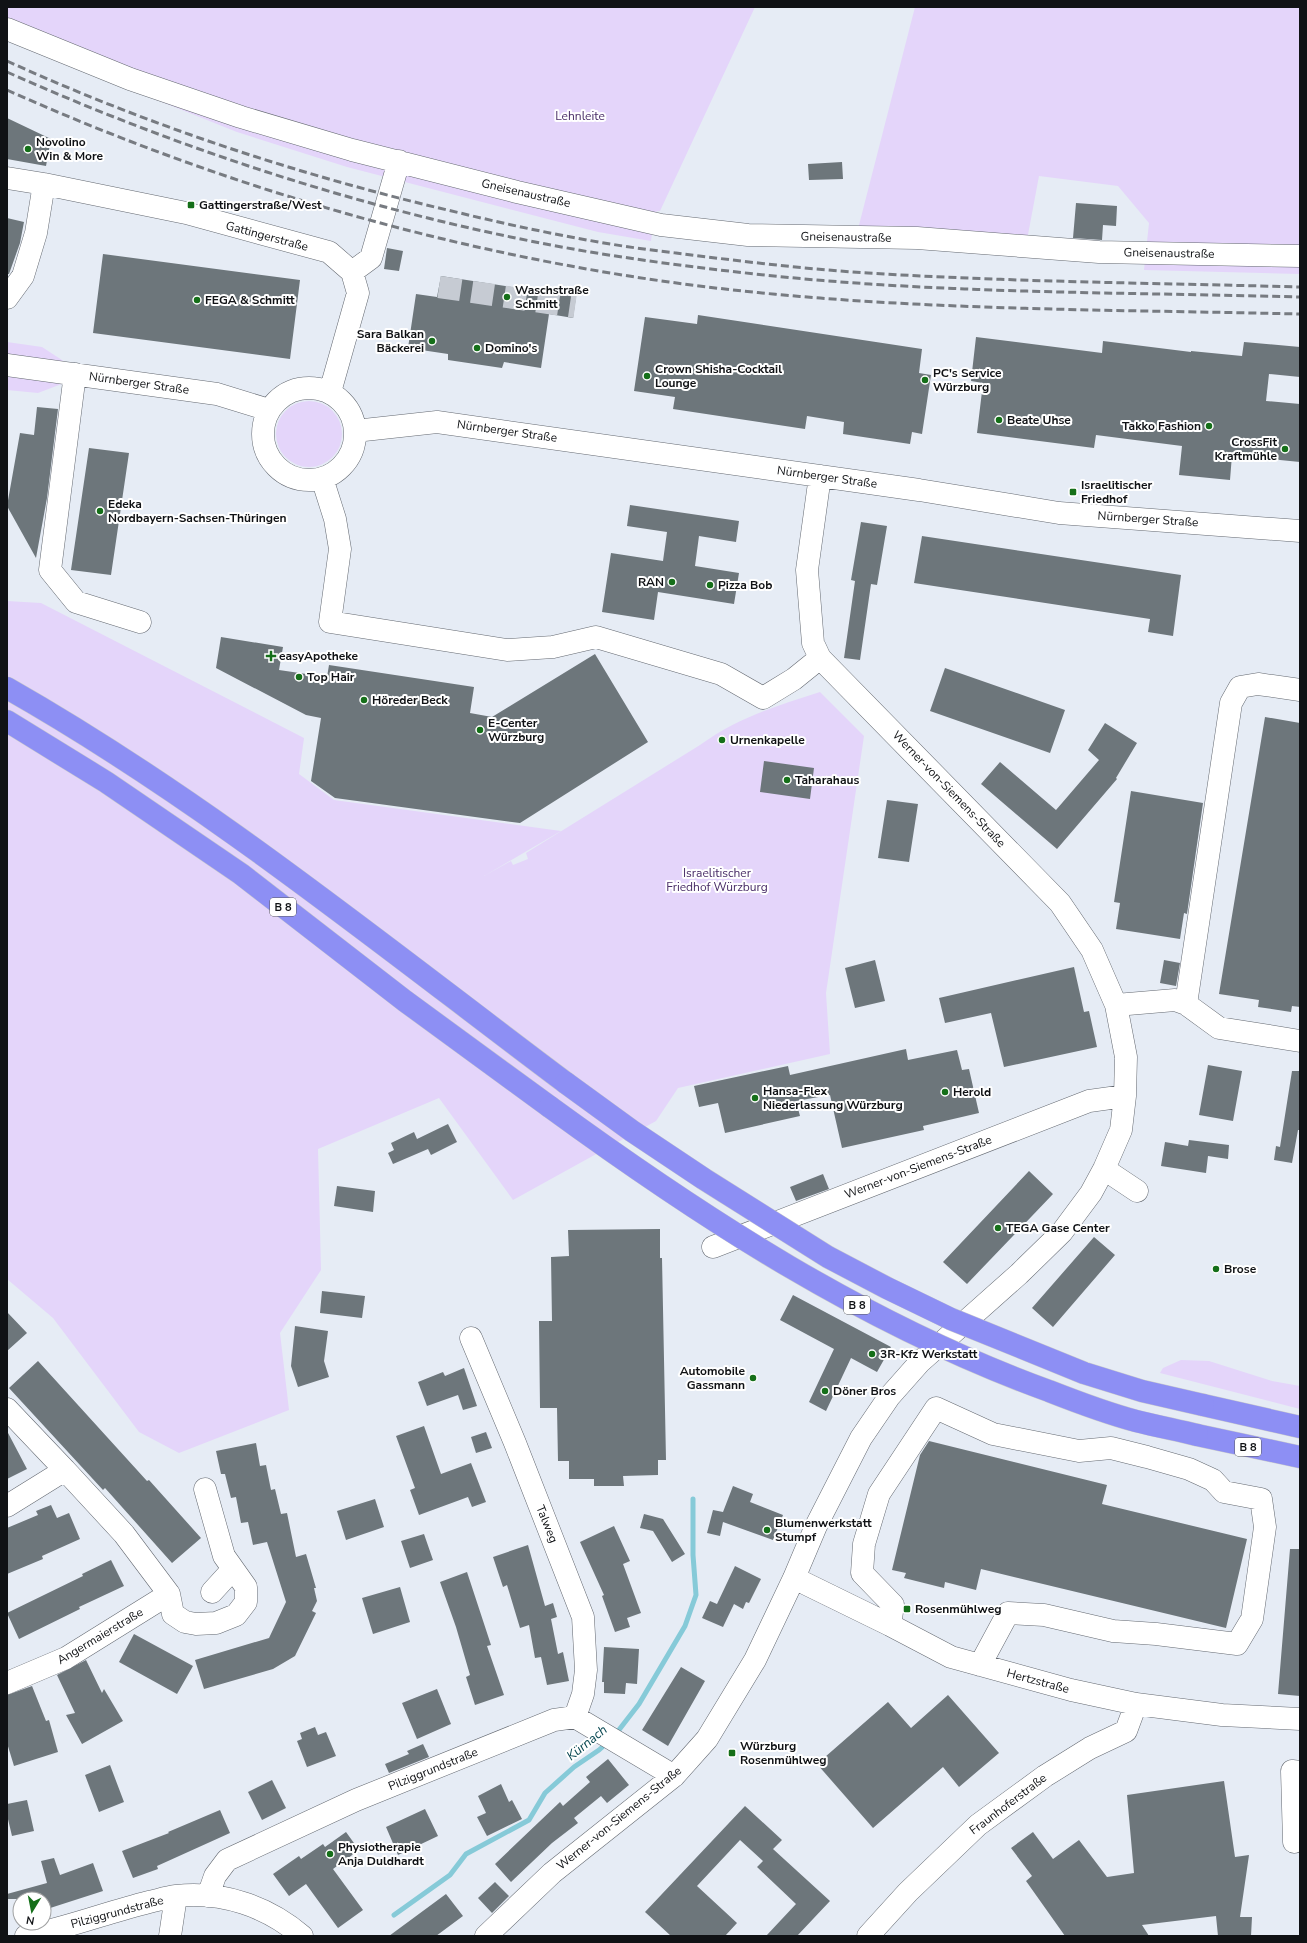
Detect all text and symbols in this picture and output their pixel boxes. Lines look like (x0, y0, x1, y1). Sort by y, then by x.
park label: Lehnleite (555, 108, 605, 124)
place label: Novolino Win & More (36, 134, 104, 164)
marker: Novolino Win & More (23, 144, 33, 154)
street label: Gneisenaustraße (480, 175, 572, 211)
place label: Gattingerstraße/West (199, 197, 322, 213)
marker: Gattingerstraße/West (186, 200, 196, 210)
street label: Gattingerstraße (224, 217, 310, 255)
street label: Gneisenaustraße (800, 228, 892, 246)
street label: Gneisenaustraße (1123, 244, 1215, 262)
place label: Waschstraße Schmitt (515, 282, 589, 312)
place label: FEGA & Schmitt (205, 292, 295, 308)
marker: Waschstraße Schmitt (502, 292, 512, 302)
marker: FEGA & Schmitt (192, 295, 202, 305)
place label: Sara Balkan Bäckerei (357, 326, 424, 356)
marker: Sara Balkan Bäckerei (427, 336, 437, 346)
place label: Domino's (485, 340, 537, 356)
marker: Domino's (472, 343, 482, 353)
place label: Crown Shisha-Cocktail Lounge (655, 361, 782, 391)
place label: PC's Service Würzburg (933, 365, 1002, 395)
street label: Nürnberger Straße (88, 368, 190, 398)
marker: Crown Shisha-Cocktail Lounge (642, 371, 652, 381)
marker: PC's Service Würzburg (920, 375, 930, 385)
place label: Beate Uhse (1007, 412, 1071, 428)
marker: Beate Uhse (994, 415, 1004, 425)
street label: Nürnberger Straße (456, 416, 558, 446)
place label: Takko Fashion (1122, 418, 1201, 434)
marker: Takko Fashion (1204, 421, 1214, 431)
place label: CrossFit Kraftmühle (1214, 434, 1277, 464)
marker: CrossFit Kraftmühle (1280, 444, 1290, 454)
street label: Nürnberger Straße (776, 462, 878, 492)
place label: Israelitischer Friedhof (1081, 477, 1153, 507)
marker: Israelitischer Friedhof (1068, 487, 1078, 497)
place label: Edeka Nordbayern-Sachsen-Thüringen (108, 496, 287, 526)
marker: Edeka Nordbayern-Sachsen-Thüringen (95, 506, 105, 516)
street label: Nürnberger Straße (1097, 507, 1199, 531)
place label: RAN (638, 574, 664, 590)
marker: RAN (667, 577, 677, 587)
place label: Pizza Bob (718, 577, 772, 593)
marker: Pizza Bob (705, 580, 715, 590)
place label: easyApotheke (279, 648, 359, 664)
marker: easyApotheke (266, 651, 276, 661)
place label: Top Hair (307, 669, 355, 685)
marker: Top Hair (294, 672, 304, 682)
place label: Höreder Beck (372, 692, 448, 708)
marker: Höreder Beck (359, 695, 369, 705)
place label: E-Center Würzburg (488, 715, 544, 745)
marker: E-Center Würzburg (475, 725, 485, 735)
street label: Werner-von-Siemens-Straße (889, 727, 1009, 851)
place label: Urnenkapelle (730, 732, 805, 748)
marker: Urnenkapelle (717, 735, 727, 745)
place label: Taharahaus (795, 772, 859, 788)
marker: Taharahaus (782, 775, 792, 785)
park label: Israelitischer Friedhof Würzburg (666, 865, 768, 895)
road number: B 8 (270, 898, 296, 916)
place label: Hansa-Flex Niederlassung Würzburg (763, 1083, 903, 1113)
place label: Herold (953, 1084, 991, 1100)
marker: Herold (940, 1087, 950, 1097)
marker: Hansa-Flex Niederlassung Würzburg (750, 1093, 760, 1103)
street label: Werner-von-Siemens-Straße (842, 1132, 994, 1202)
place label: TEGA Gase Center (1006, 1220, 1110, 1236)
marker: TEGA Gase Center (993, 1223, 1003, 1233)
place label: Brose (1224, 1261, 1257, 1277)
marker: Brose (1211, 1264, 1221, 1274)
road number: B 8 (844, 1296, 870, 1314)
place label: 3R-Kfz Werkstatt (880, 1346, 978, 1362)
marker: 3R-Kfz Werkstatt (867, 1349, 877, 1359)
place label: Automobile Gassmann (680, 1363, 745, 1393)
marker: Automobile Gassmann (748, 1373, 758, 1383)
place label: Döner Bros (833, 1383, 896, 1399)
marker: Döner Bros (820, 1386, 830, 1396)
road number: B 8 (1235, 1438, 1261, 1456)
street label: Talweg (532, 1503, 562, 1545)
place label: Blumenwerkstatt Stumpf (775, 1515, 872, 1545)
marker: Blumenwerkstatt Stumpf (762, 1525, 772, 1535)
place label: Rosenmühlweg (915, 1601, 1001, 1617)
street label: Angermaierstraße (54, 1604, 146, 1668)
marker: Rosenmühlweg (902, 1604, 912, 1614)
street label: Hertzstraße (1005, 1665, 1071, 1697)
water label: Kürnach (563, 1721, 611, 1765)
place label: Würzburg Rosenmühlweg (740, 1738, 826, 1768)
street label: Pilziggrundstraße (386, 1744, 480, 1794)
marker: Würzburg Rosenmühlweg (727, 1748, 737, 1758)
street label: Werner-von-Siemens-Straße (553, 1763, 685, 1873)
street label: Fraunhoferstraße (966, 1770, 1050, 1838)
place label: Physiotherapie Anja Duldhardt (338, 1839, 424, 1869)
marker: Physiotherapie Anja Duldhardt (325, 1849, 335, 1859)
north arrow (12, 1891, 52, 1931)
street label: Pilziggrundstraße (69, 1892, 165, 1932)
text: N (25, 1912, 36, 1928)

